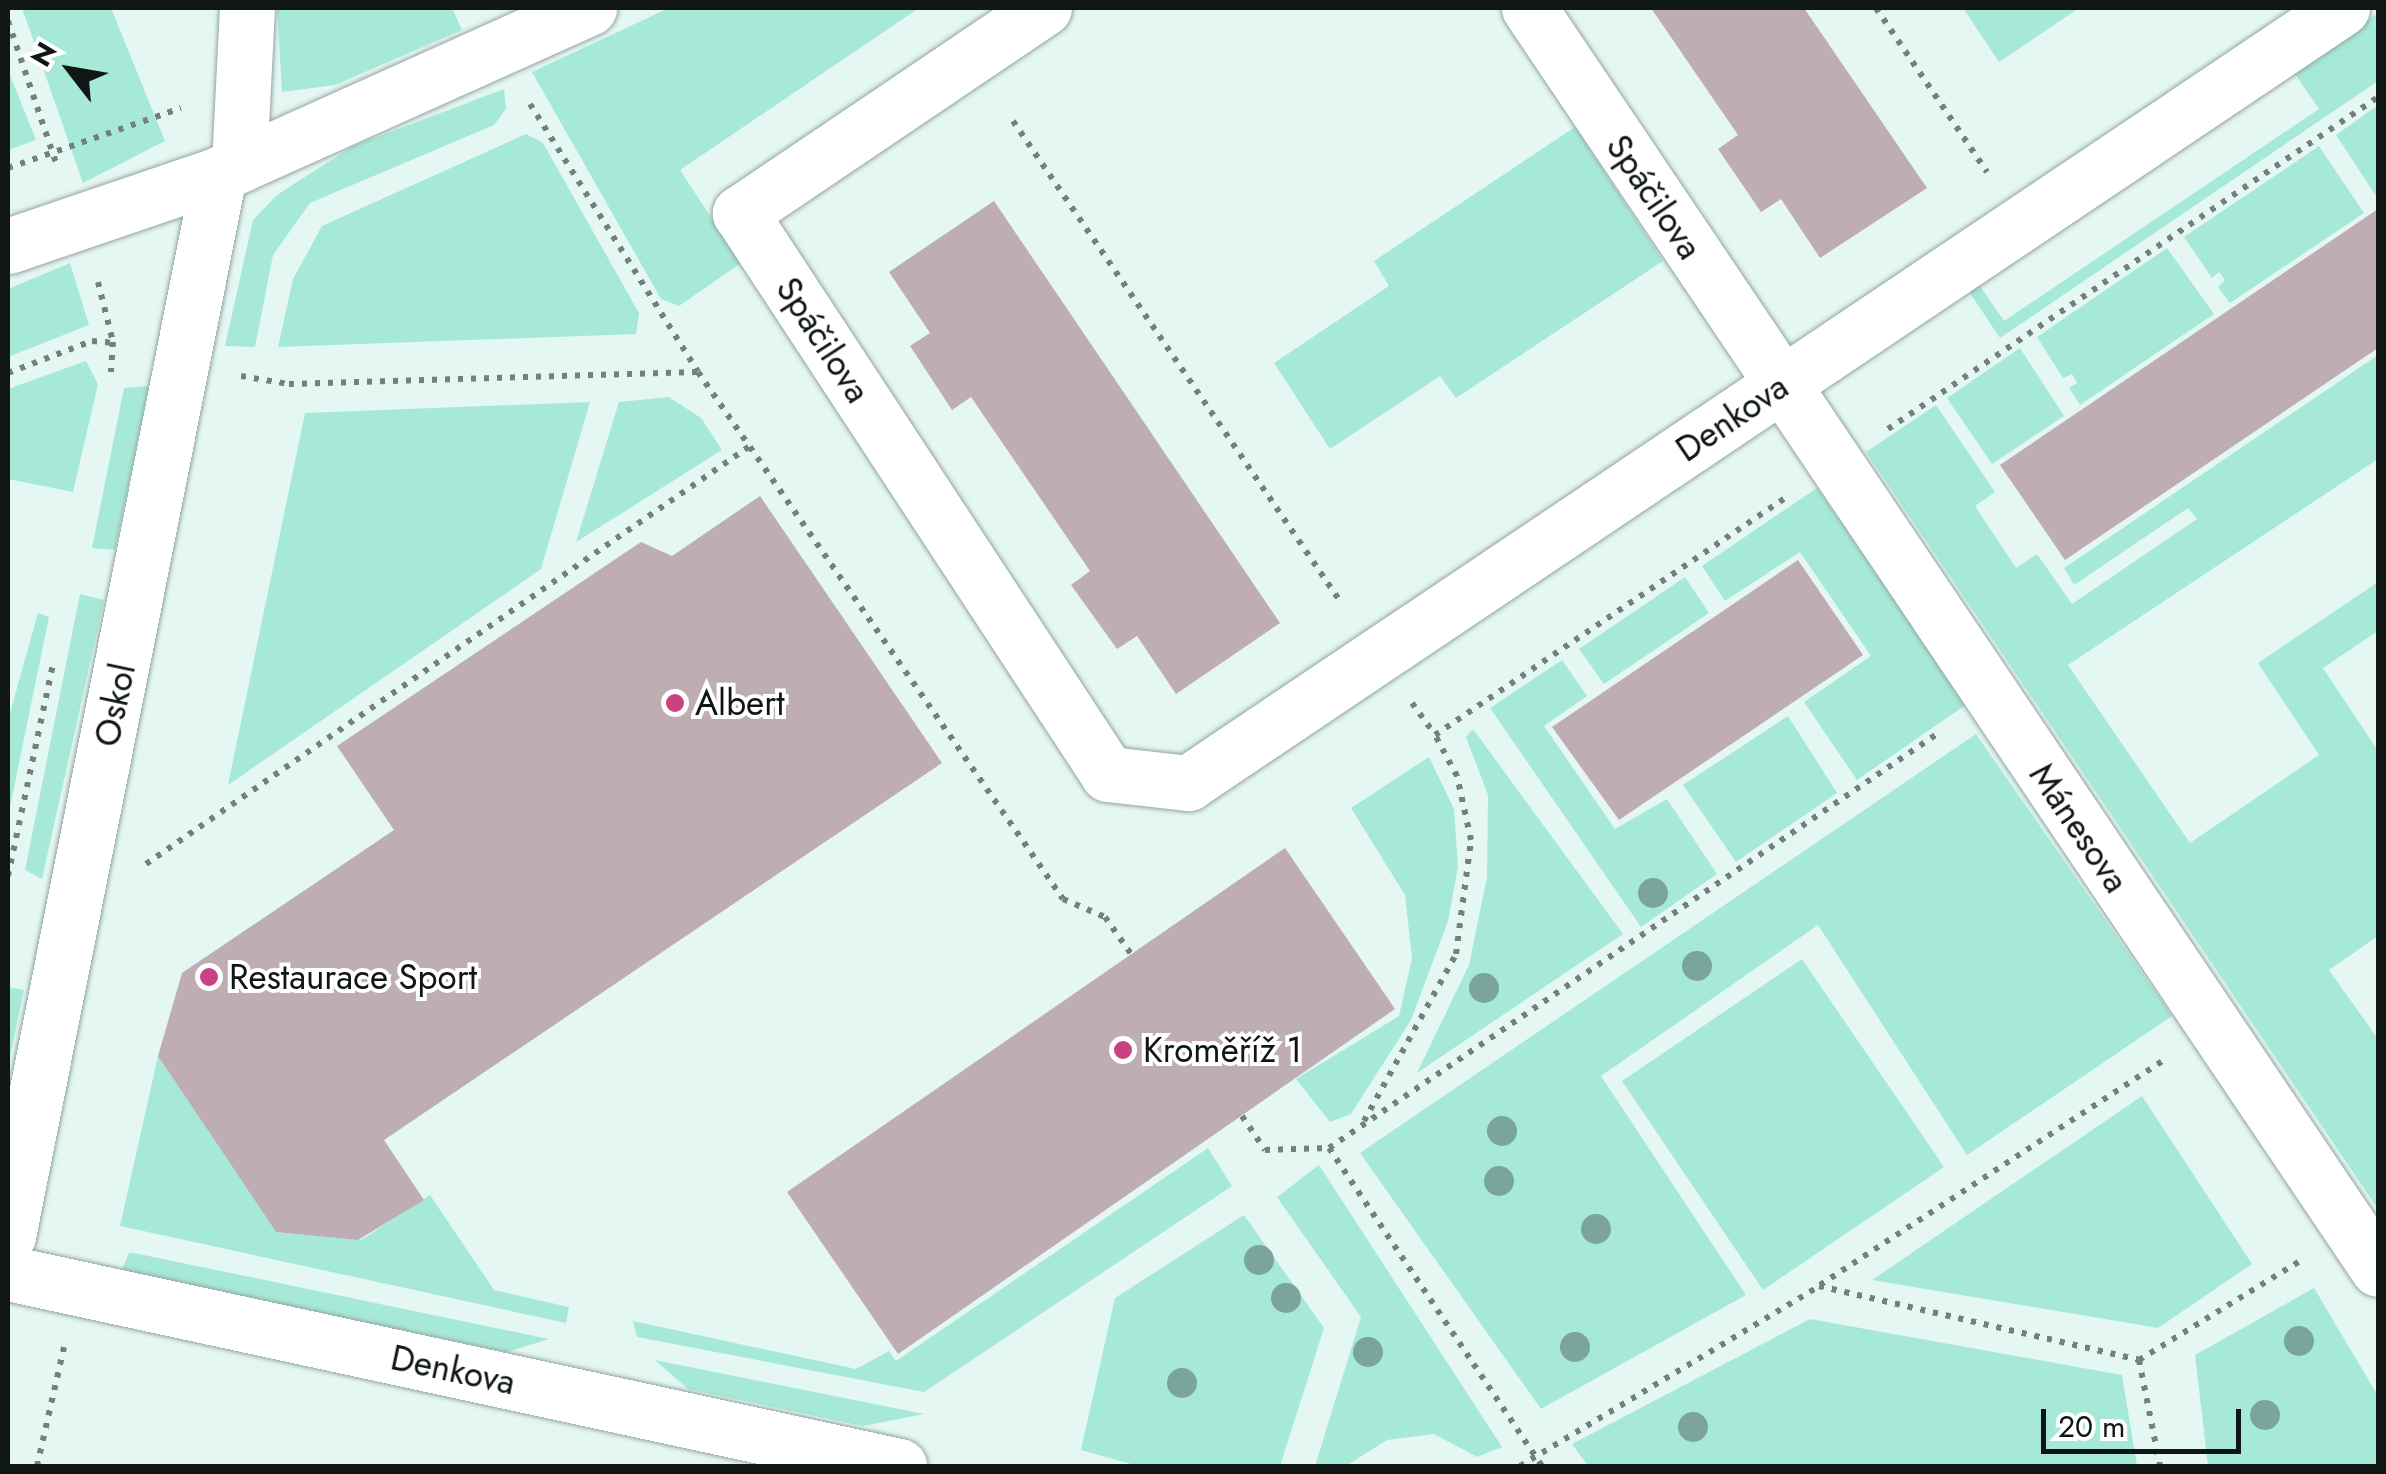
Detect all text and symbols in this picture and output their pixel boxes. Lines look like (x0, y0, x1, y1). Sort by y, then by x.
north arrow (20, 20, 120, 120)
text: N (21, 34, 67, 74)
street label: Spáčilova (1597, 127, 1711, 267)
street label: Spáčilova (767, 270, 879, 410)
street label: Denkova (1668, 365, 1796, 471)
street label: Oskol (86, 660, 144, 750)
place label: Albert (695, 682, 785, 724)
marker: Albert (664, 692, 686, 714)
street label: Mánesova (2021, 755, 2137, 901)
place label: Restaurace Sport (229, 956, 477, 998)
marker: Restaurace Sport (198, 966, 220, 988)
place label: Kroměříž 1 (1143, 1029, 1302, 1071)
marker: Kroměříž 1 (1112, 1039, 1134, 1061)
street label: Denkova (387, 1336, 519, 1404)
scale bar (2046, 1389, 2246, 1451)
text: 20 m (2058, 1405, 2125, 1448)

